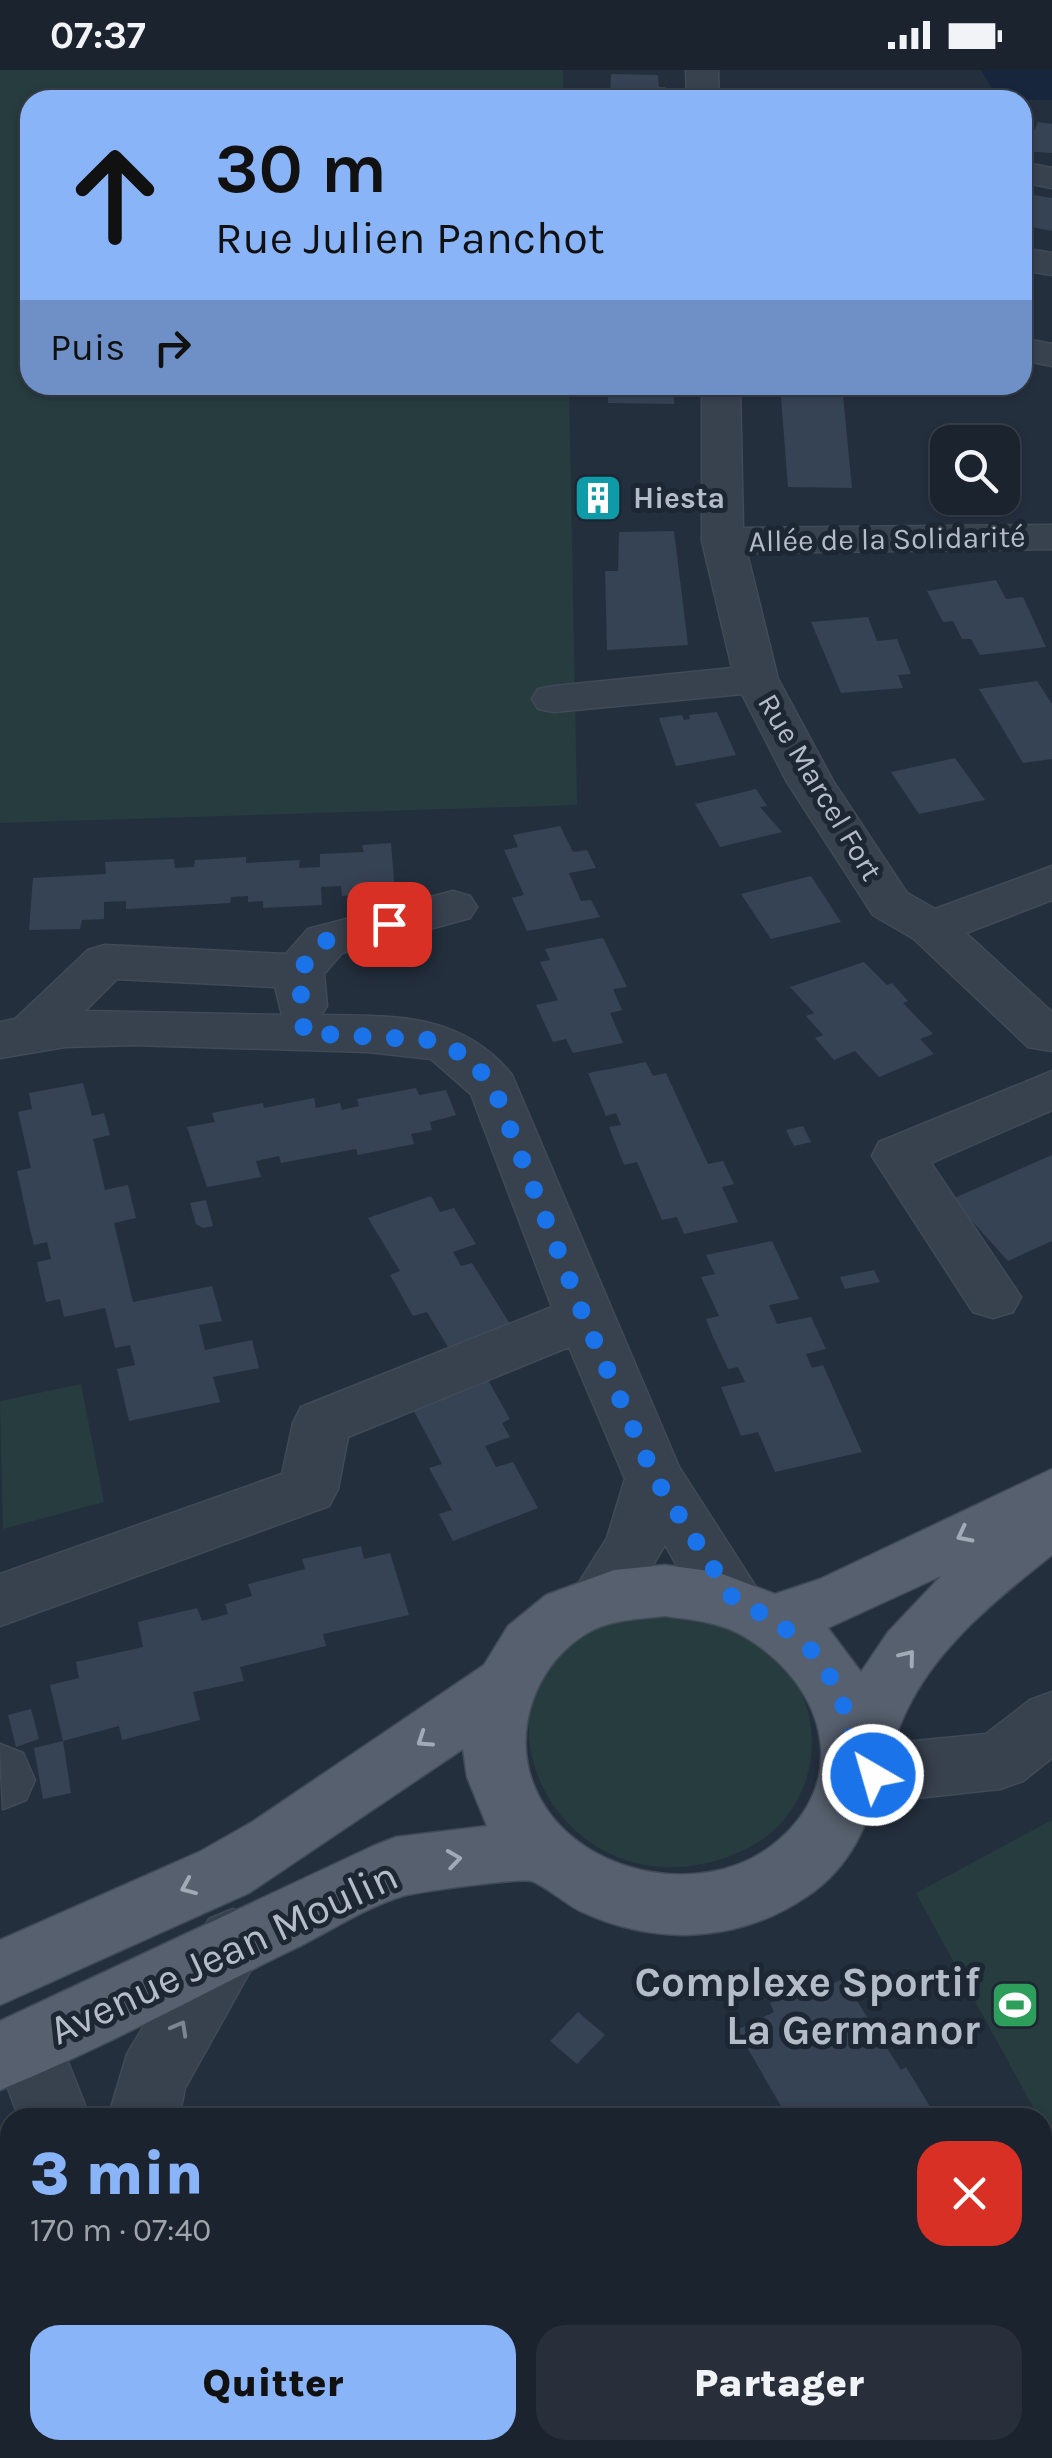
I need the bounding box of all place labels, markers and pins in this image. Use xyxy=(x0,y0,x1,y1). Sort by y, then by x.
building icon: Hiesta xyxy=(572,472,624,524)
place label: Hiesta xyxy=(633,480,725,516)
pin xyxy=(347,882,432,967)
place label: Complexe Sportif La Germanor xyxy=(635,1957,981,2055)
sports icon: Complexe Sportif La Germanor xyxy=(989,1979,1041,2031)

